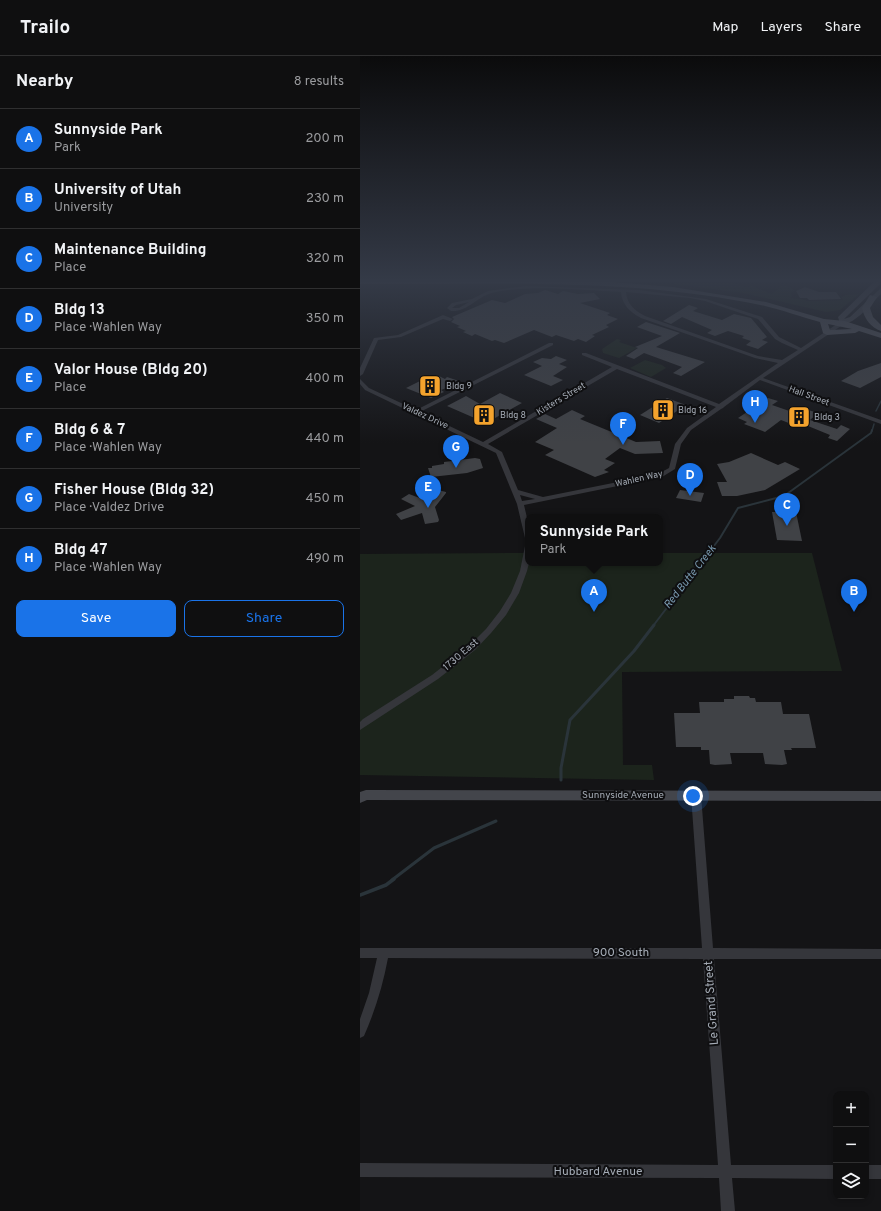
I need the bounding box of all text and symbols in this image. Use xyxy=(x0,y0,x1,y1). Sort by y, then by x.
text: Trailo xyxy=(20,16,70,40)
text: Map xyxy=(712,19,738,36)
text: Layers xyxy=(760,19,802,36)
text: Share xyxy=(824,19,861,36)
text: Nearby xyxy=(16,71,73,93)
text: 8 results xyxy=(294,74,344,90)
text: Sunnyside Park xyxy=(54,121,163,140)
text: A xyxy=(24,131,34,147)
text: 200 m xyxy=(305,131,344,147)
text: Park xyxy=(54,140,81,156)
text: University of Utah xyxy=(54,181,181,200)
text: B xyxy=(25,191,33,207)
text: 230 m xyxy=(306,191,344,207)
text: University xyxy=(54,200,113,216)
text: Maintenance Building xyxy=(54,241,206,260)
text: C xyxy=(25,251,33,267)
text: 320 m xyxy=(306,251,344,267)
text: Place xyxy=(54,260,86,276)
text: Bldg 13 xyxy=(54,301,105,320)
text: D xyxy=(24,311,34,327)
text: 350 m xyxy=(306,311,344,327)
text: Place · Wahlen Way xyxy=(54,320,162,336)
text: Valor House (Bldg 20) xyxy=(54,361,208,380)
text: E xyxy=(25,371,33,387)
text: 400 m xyxy=(305,371,344,387)
building icon: Bldg 9 xyxy=(417,373,443,399)
text: Place xyxy=(54,380,86,396)
street label: Kisters Street xyxy=(535,380,587,418)
place label: Bldg 9 xyxy=(446,381,472,392)
street label: Hall Street xyxy=(787,384,831,408)
pin: H xyxy=(742,390,768,423)
building icon: Bldg 16 xyxy=(650,397,676,423)
street label: Valdez Drive xyxy=(400,400,450,432)
building icon: Bldg 8 xyxy=(471,402,497,428)
building icon: Bldg 3 xyxy=(786,404,812,430)
place label: Bldg 16 xyxy=(678,405,707,416)
place label: Bldg 8 xyxy=(500,410,526,421)
pin: F xyxy=(610,412,636,445)
place label: Bldg 3 xyxy=(814,412,840,423)
text: Bldg 6 & 7 xyxy=(54,421,125,440)
text: F xyxy=(25,431,33,447)
text: 440 m xyxy=(305,431,344,447)
pin: G xyxy=(443,435,469,468)
text: Place · Wahlen Way xyxy=(54,440,162,456)
pin: D xyxy=(677,463,703,496)
street label: Wahlen Way xyxy=(614,468,664,490)
pin: E xyxy=(415,475,441,508)
text: Fisher House (Bldg 32) xyxy=(54,481,214,500)
text: G xyxy=(25,491,33,507)
text: 450 m xyxy=(305,491,344,507)
pin: C xyxy=(774,493,800,526)
text: Place · Valdez Drive xyxy=(54,500,164,516)
popup xyxy=(525,514,663,566)
text: Sunnyside Park xyxy=(540,523,648,542)
text: Bldg 47 xyxy=(54,541,107,560)
text: Park xyxy=(540,542,566,558)
water label: Red Butte Creek xyxy=(661,542,720,612)
text: H xyxy=(24,551,34,567)
text: 490 m xyxy=(306,551,344,567)
text: Place · Wahlen Way xyxy=(54,560,162,576)
pin: A xyxy=(581,579,607,612)
pin: B xyxy=(841,579,867,612)
button: Save xyxy=(16,600,176,637)
button: Share xyxy=(184,600,344,637)
street label: 1730 East xyxy=(440,636,482,674)
your location xyxy=(683,786,703,806)
street label: Sunnyside Avenue xyxy=(582,789,664,802)
street label: 900 South xyxy=(593,945,649,961)
street label: Le Grand Street xyxy=(701,960,723,1046)
map controls xyxy=(833,1091,869,1199)
button: + xyxy=(833,1091,869,1127)
button: − xyxy=(833,1127,869,1163)
button: layers xyxy=(833,1163,869,1199)
street label: Hubbard Avenue xyxy=(554,1164,642,1180)

